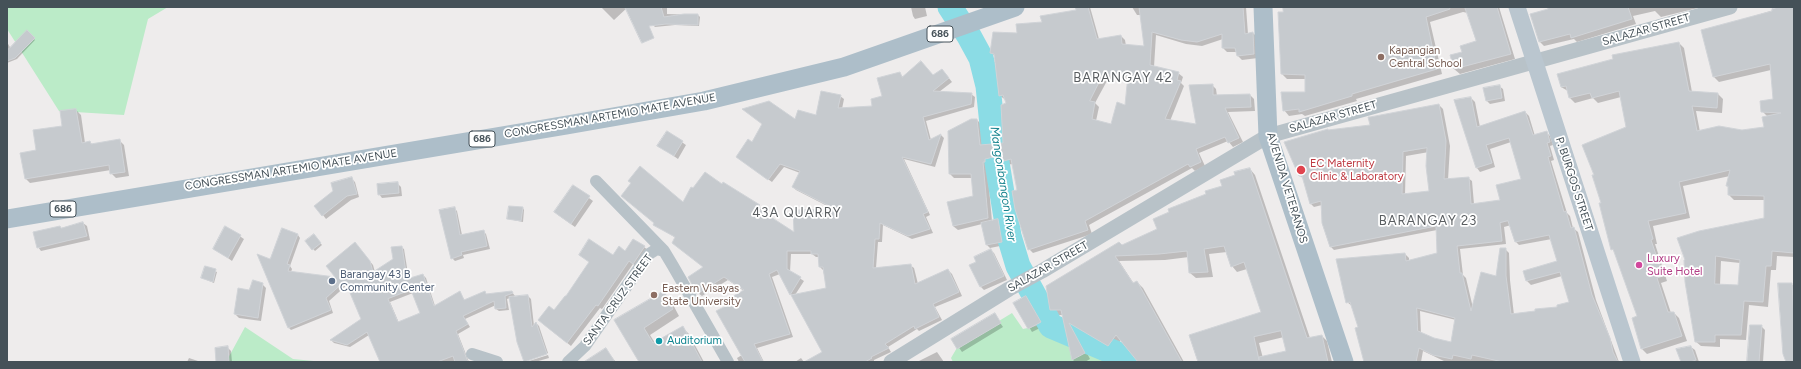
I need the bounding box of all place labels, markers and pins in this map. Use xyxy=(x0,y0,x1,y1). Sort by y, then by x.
place label: Kapangian Central School xyxy=(1389,44,1462,70)
marker: Kapangian Central School xyxy=(1376,52,1386,62)
place label: EC Maternity Clinic & Laboratory xyxy=(1310,157,1404,183)
marker: EC Maternity Clinic & Laboratory xyxy=(1295,164,1307,176)
place label: Luxury Suite Hotel xyxy=(1647,252,1702,278)
marker: Luxury Suite Hotel xyxy=(1634,260,1644,270)
place label: Barangay 43 B Community Center xyxy=(340,268,434,294)
marker: Barangay 43 B Community Center xyxy=(327,276,337,286)
place label: Eastern Visayas State University xyxy=(662,282,741,308)
marker: Eastern Visayas State University xyxy=(649,290,659,300)
place label: Auditorium xyxy=(667,334,722,348)
marker: Auditorium xyxy=(654,336,664,346)

